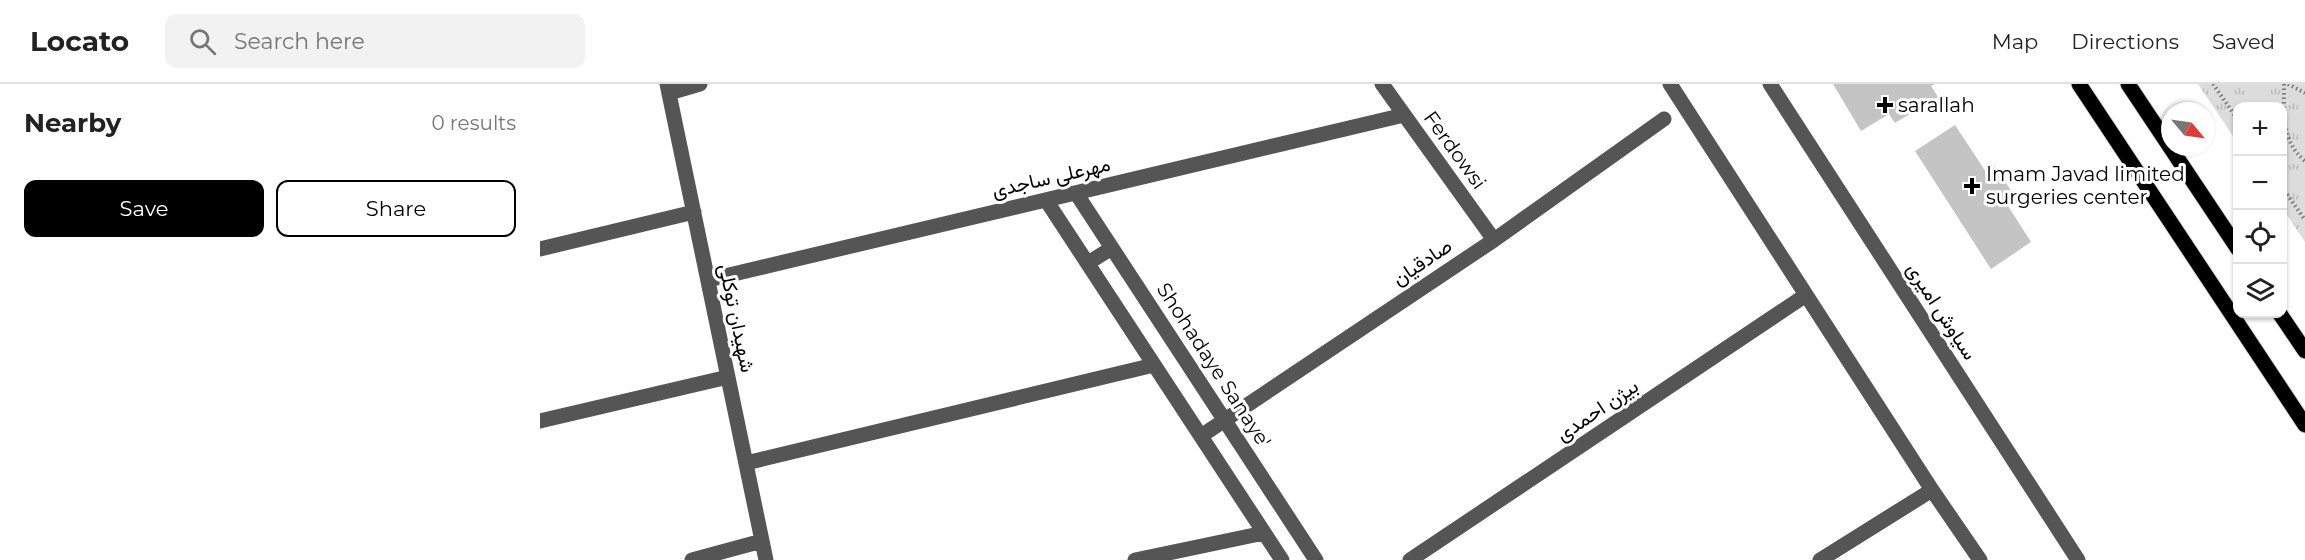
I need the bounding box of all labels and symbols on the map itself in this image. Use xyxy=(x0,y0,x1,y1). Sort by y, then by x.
place label: sarallah xyxy=(1898,93,1975,117)
marker: sarallah xyxy=(1876,96,1894,114)
north arrow xyxy=(2161,102,2215,156)
street label: Ferdowsi xyxy=(1419,106,1491,194)
street label: مهرعلی ساجدی xyxy=(989,152,1113,203)
place label: Imam Javad limited surgeries center xyxy=(1986,162,2185,209)
marker: Imam Javad limited surgeries center xyxy=(1963,177,1981,195)
street label: صادقیان xyxy=(1388,233,1456,291)
street label: سیاوش امیری xyxy=(1901,258,1982,365)
street label: شهیدان توکلی xyxy=(713,262,760,375)
street label: Shohadaye Sanaye' xyxy=(1152,278,1276,452)
street label: بیژن احمدی xyxy=(1551,374,1643,447)

